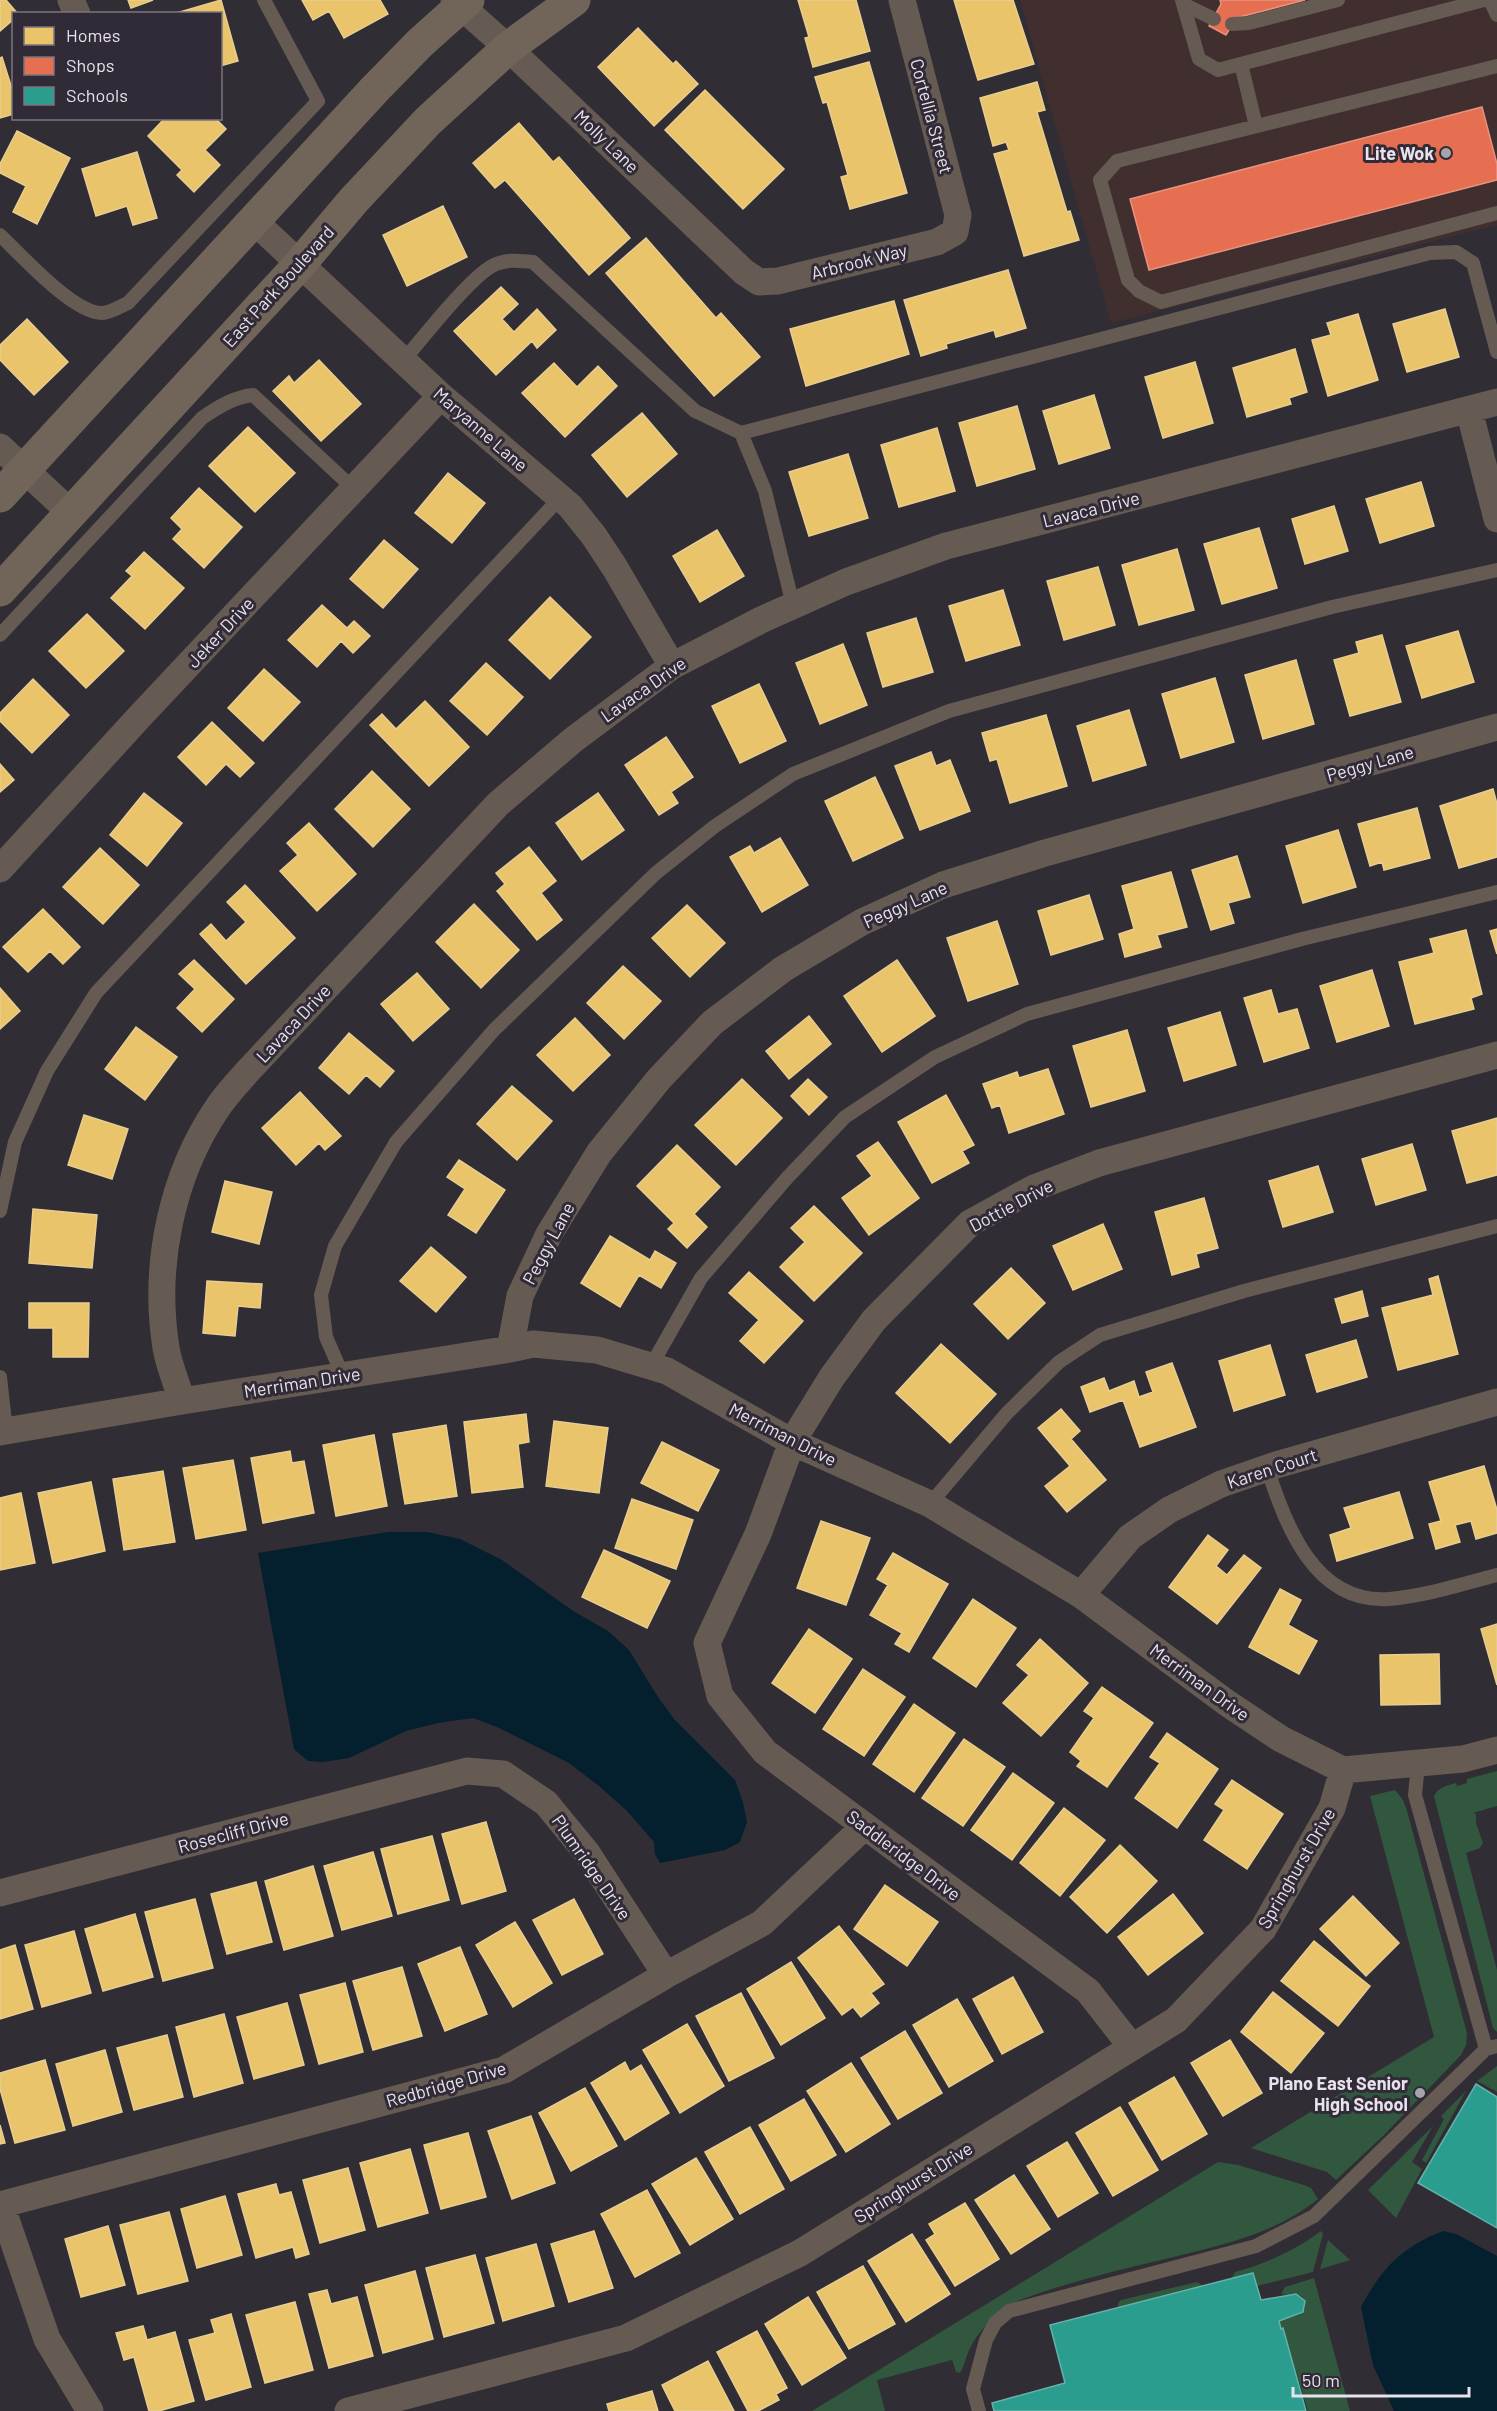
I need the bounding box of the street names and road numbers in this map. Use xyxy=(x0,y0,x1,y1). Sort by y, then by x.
street label: Cortellia Street xyxy=(906,56,958,176)
street label: Molly Lane xyxy=(570,105,644,177)
street label: East Park Boulevard xyxy=(218,221,338,351)
street label: Arbrook Way xyxy=(809,238,909,284)
street label: Maryanne Lane xyxy=(429,382,533,476)
street label: Lavaca Drive xyxy=(1040,486,1142,532)
street label: Jeker Drive xyxy=(182,592,258,672)
street label: Lavaca Drive xyxy=(596,652,690,726)
street label: Peggy Lane xyxy=(1324,740,1416,786)
street label: Peggy Lane xyxy=(860,876,950,932)
street label: Lavaca Drive xyxy=(251,979,335,1067)
street label: Dottie Drive xyxy=(965,1174,1057,1236)
street label: Peggy Lane xyxy=(517,1198,579,1288)
street label: Merriman Drive xyxy=(242,1362,362,1402)
street label: Merriman Drive xyxy=(726,1397,840,1471)
street label: Karen Court xyxy=(1224,1443,1320,1493)
street label: Merriman Drive xyxy=(1146,1639,1254,1725)
street label: Springhurst Drive xyxy=(1253,1804,1339,1932)
street label: Saddleridge Drive xyxy=(843,1805,965,1905)
street label: Rosecliff Drive xyxy=(175,1807,291,1857)
street label: Plumridge Drive xyxy=(548,1810,636,1924)
street label: Redbridge Drive xyxy=(383,2056,509,2112)
street label: Springhurst Drive xyxy=(850,2137,976,2227)

